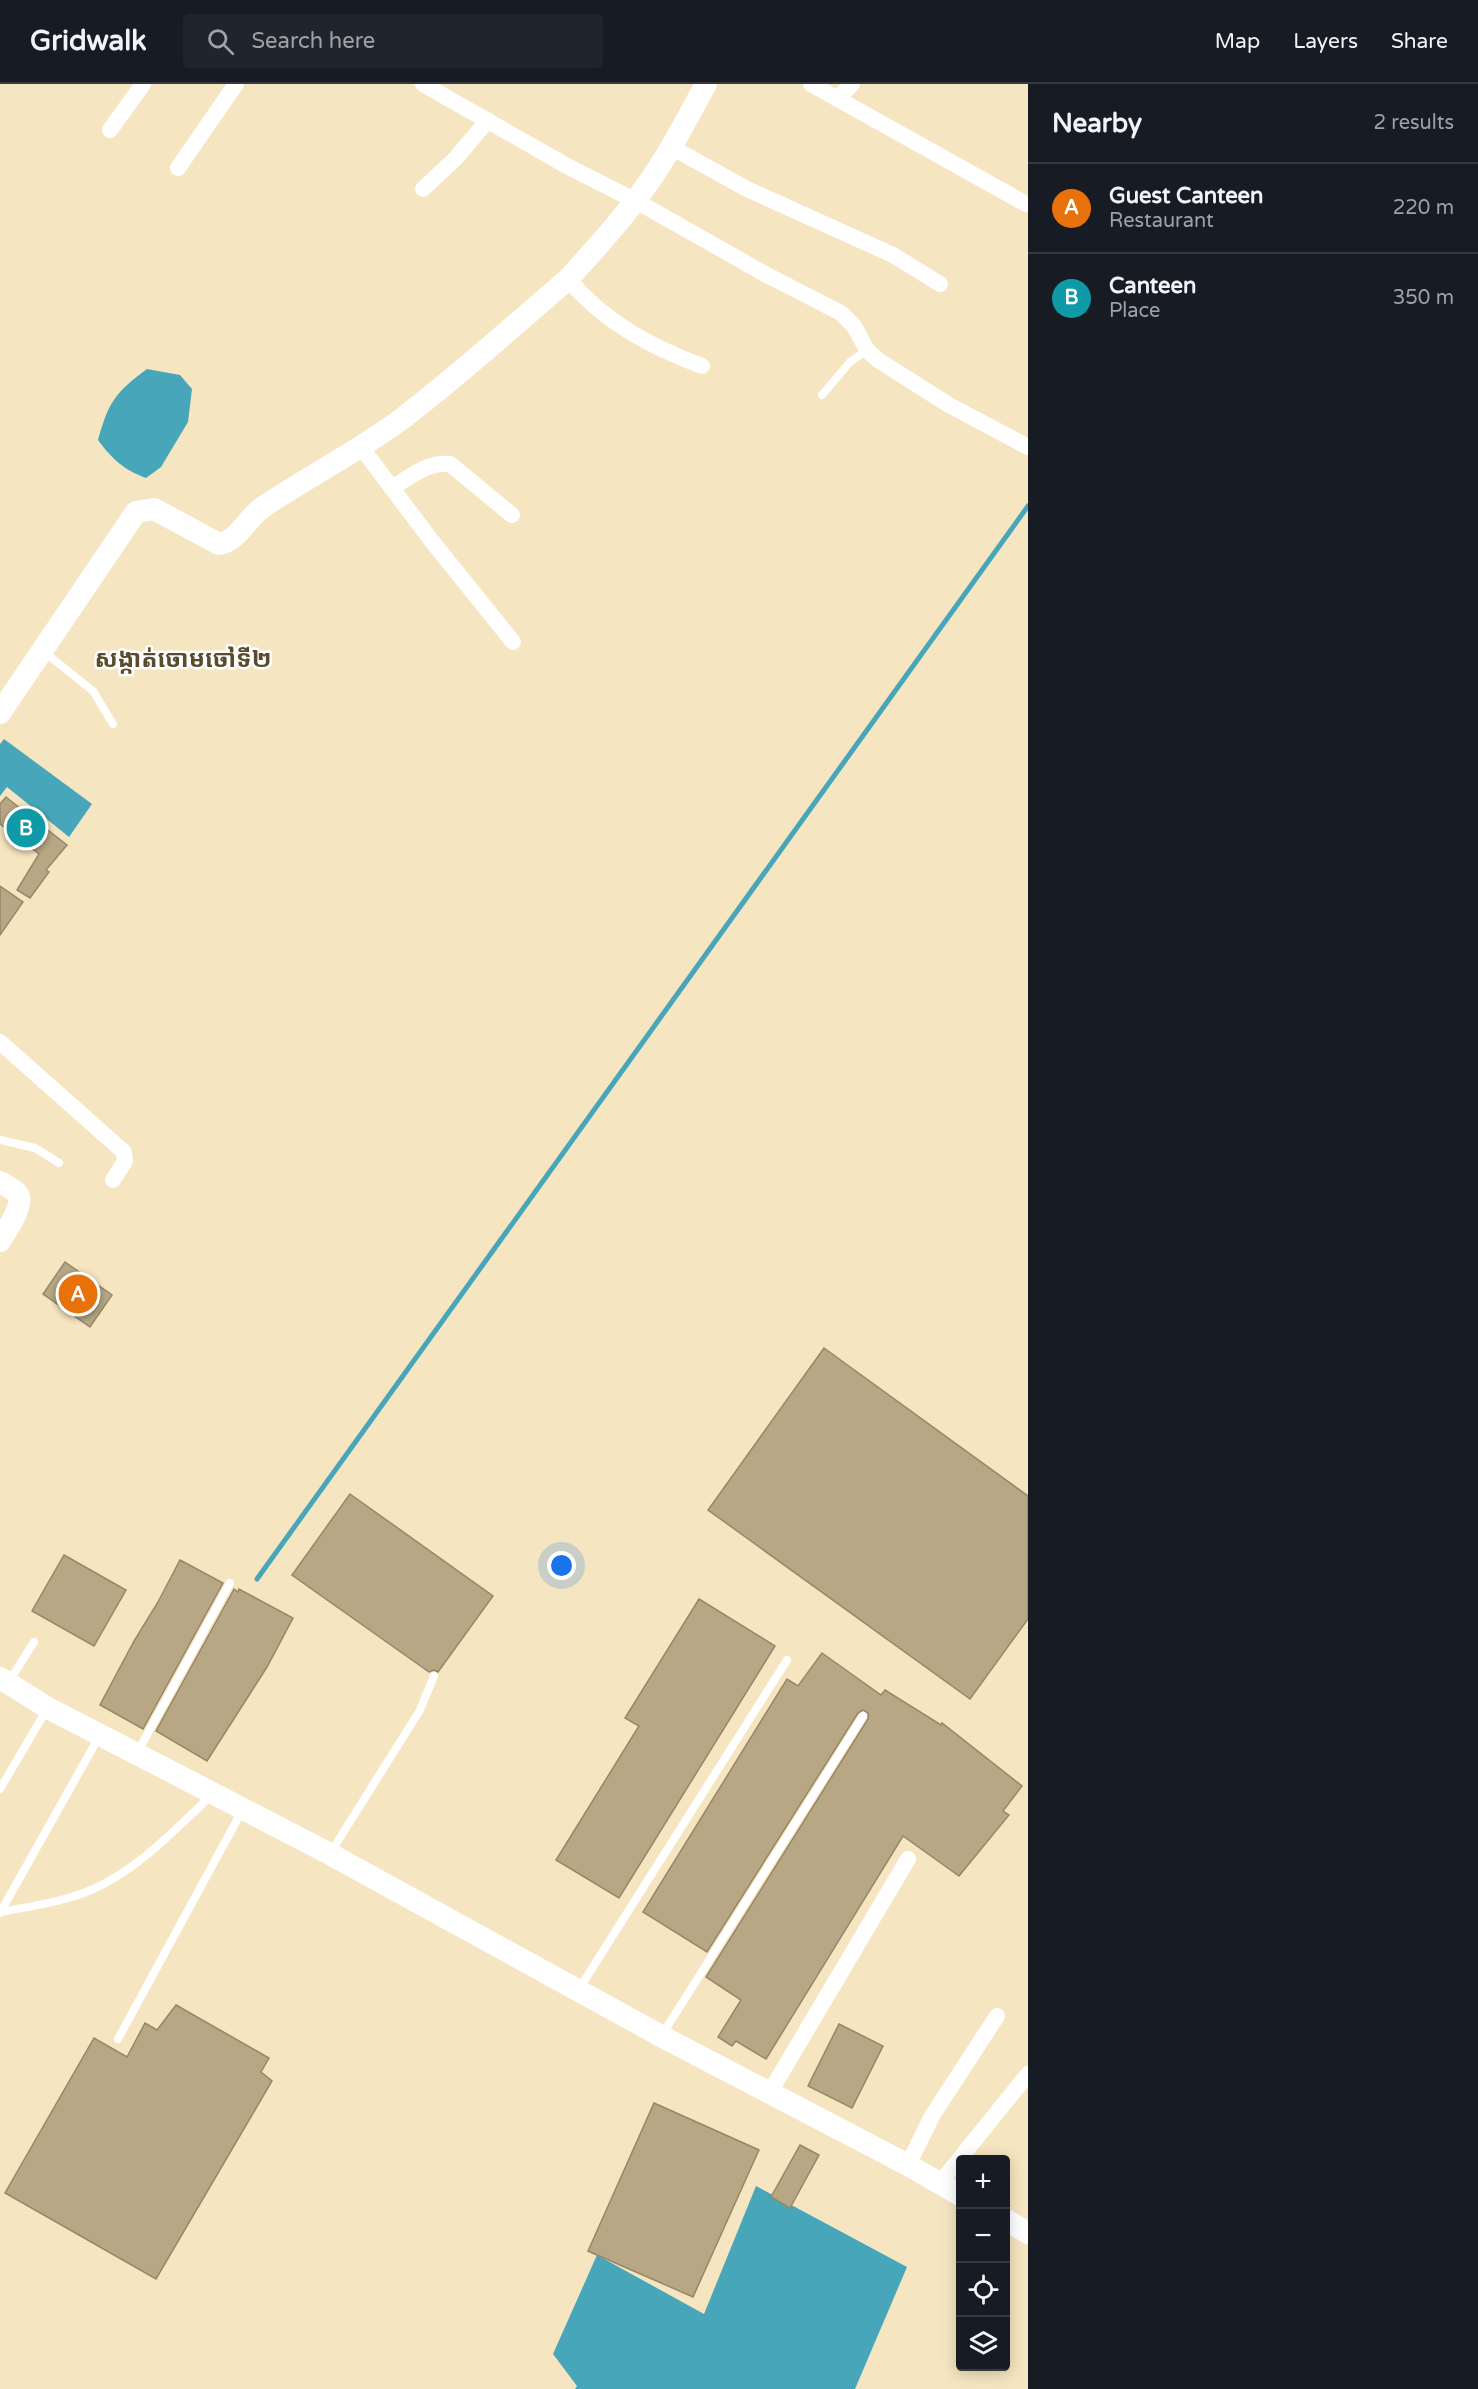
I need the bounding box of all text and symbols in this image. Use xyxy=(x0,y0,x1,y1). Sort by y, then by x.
search box xyxy=(183,14,603,68)
text: Gridwalk xyxy=(30,24,147,58)
icon: search xyxy=(204,25,237,58)
text: Search here xyxy=(252,28,375,54)
text: Map xyxy=(1215,29,1260,54)
text: Layers xyxy=(1293,29,1358,54)
text: Share xyxy=(1391,29,1448,54)
text: Nearby xyxy=(1052,108,1142,139)
text: 2 results xyxy=(1374,111,1454,135)
text: Guest Canteen xyxy=(1109,183,1263,209)
text: A xyxy=(1064,196,1079,220)
text: 220 m xyxy=(1393,196,1454,220)
text: Restaurant xyxy=(1109,209,1214,233)
text: Canteen xyxy=(1109,273,1196,299)
text: B xyxy=(1065,286,1078,310)
text: 350 m xyxy=(1393,286,1454,310)
text: Place xyxy=(1109,299,1160,323)
district label: សង្កាត់ចោមចៅទី២ xyxy=(94,645,272,674)
pin: B xyxy=(6,806,46,850)
pin: A xyxy=(58,1272,98,1316)
your location xyxy=(547,1551,576,1580)
map controls xyxy=(956,2155,1010,2371)
button: + xyxy=(956,2155,1010,2209)
button: − xyxy=(956,2209,1010,2263)
button: locate xyxy=(956,2263,1010,2317)
button: layers xyxy=(956,2317,1010,2371)

